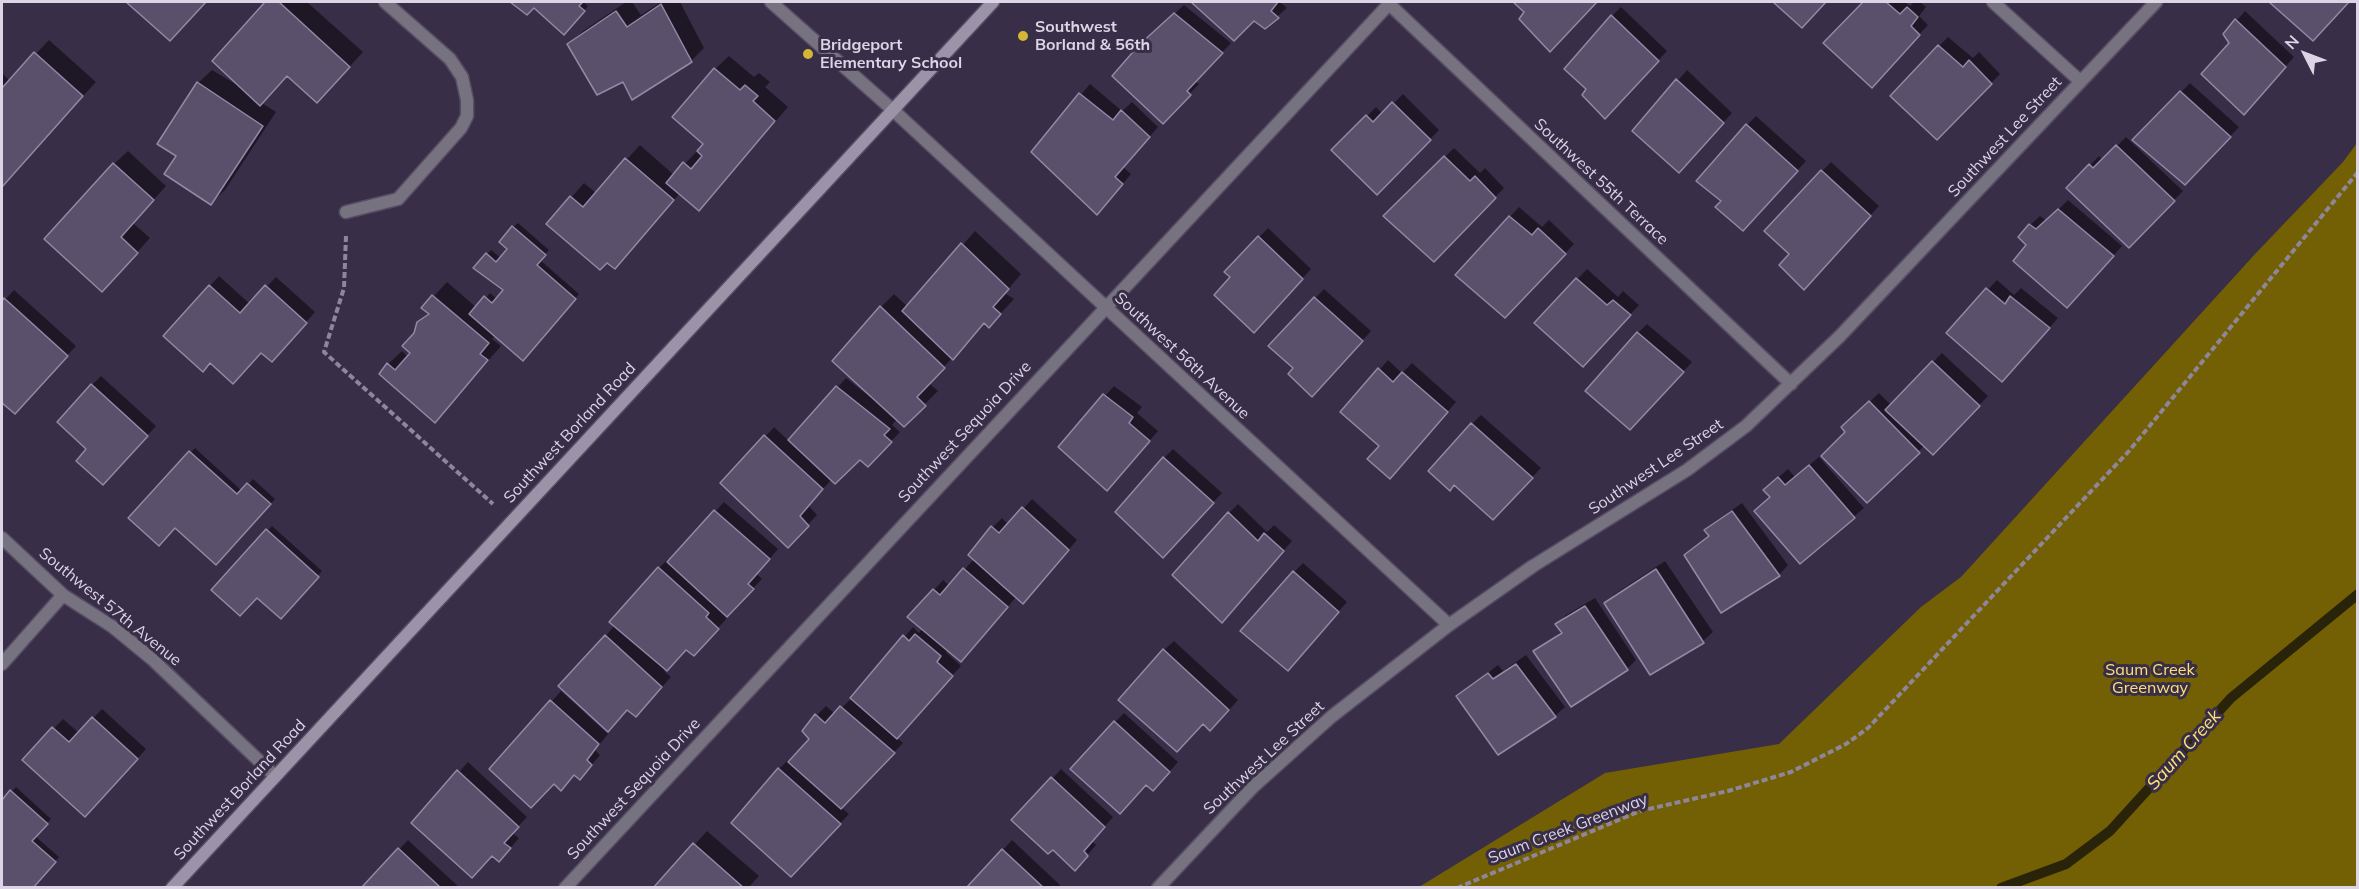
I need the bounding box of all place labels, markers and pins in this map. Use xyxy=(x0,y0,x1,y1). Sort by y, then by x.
place label: Southwest Borland & 56th xyxy=(1035,17,1150,55)
marker: Southwest Borland & 56th xyxy=(1016,29,1030,43)
place label: Bridgeport Elementary School xyxy=(820,35,962,73)
marker: Bridgeport Elementary School xyxy=(801,47,815,61)

